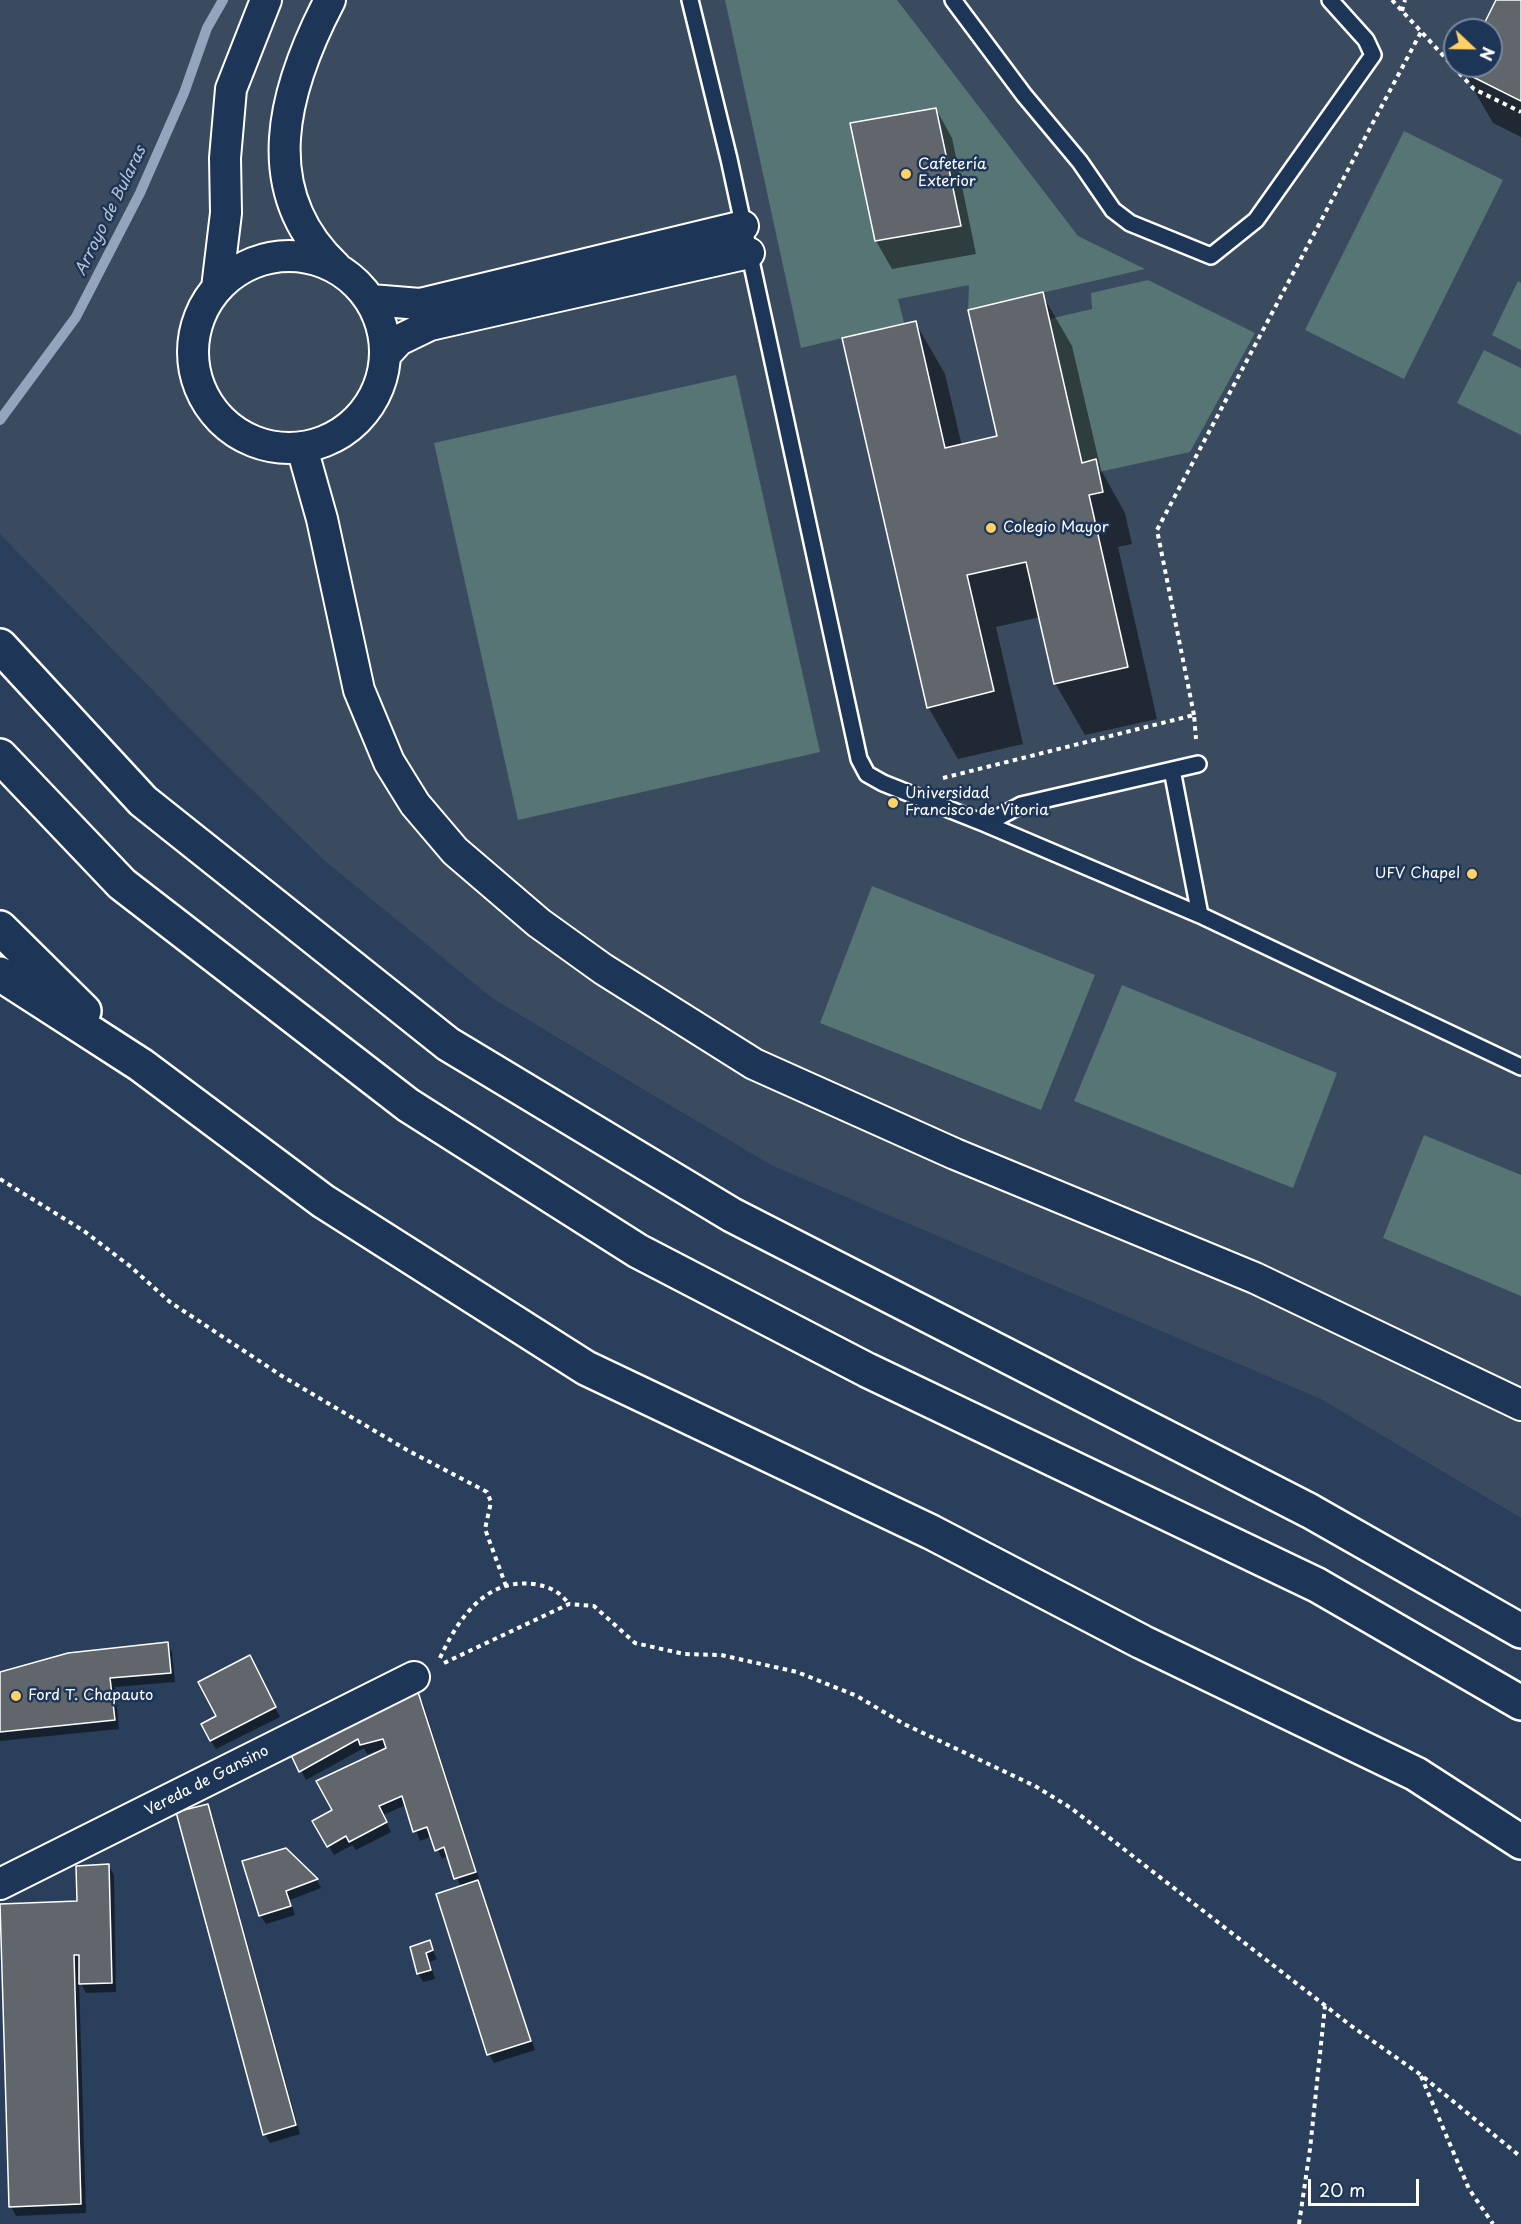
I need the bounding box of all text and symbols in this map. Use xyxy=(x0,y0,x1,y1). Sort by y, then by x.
north arrow xyxy=(1443,18,1503,78)
text: N xyxy=(1474,44,1501,64)
water label: Arroyo de Bularas xyxy=(71,143,151,279)
place label: Cafetería Exterior xyxy=(918,156,986,191)
marker: Cafetería Exterior xyxy=(899,167,913,181)
place label: Colegio Mayor xyxy=(1003,519,1109,537)
marker: Colegio Mayor xyxy=(984,521,998,535)
place label: Universidad Francisco de Vitoria xyxy=(905,785,1049,820)
marker: Universidad Francisco de Vitoria xyxy=(886,796,900,810)
place label: UFV Chapel xyxy=(1375,865,1460,883)
marker: UFV Chapel xyxy=(1465,867,1479,881)
place label: Ford T. Chapauto xyxy=(28,1687,153,1705)
marker: Ford T. Chapauto xyxy=(9,1689,23,1703)
street label: Vereda de Gansino xyxy=(142,1742,272,1820)
scale bar xyxy=(1311,2167,1422,2205)
text: 20 m xyxy=(1319,2176,1365,2203)

